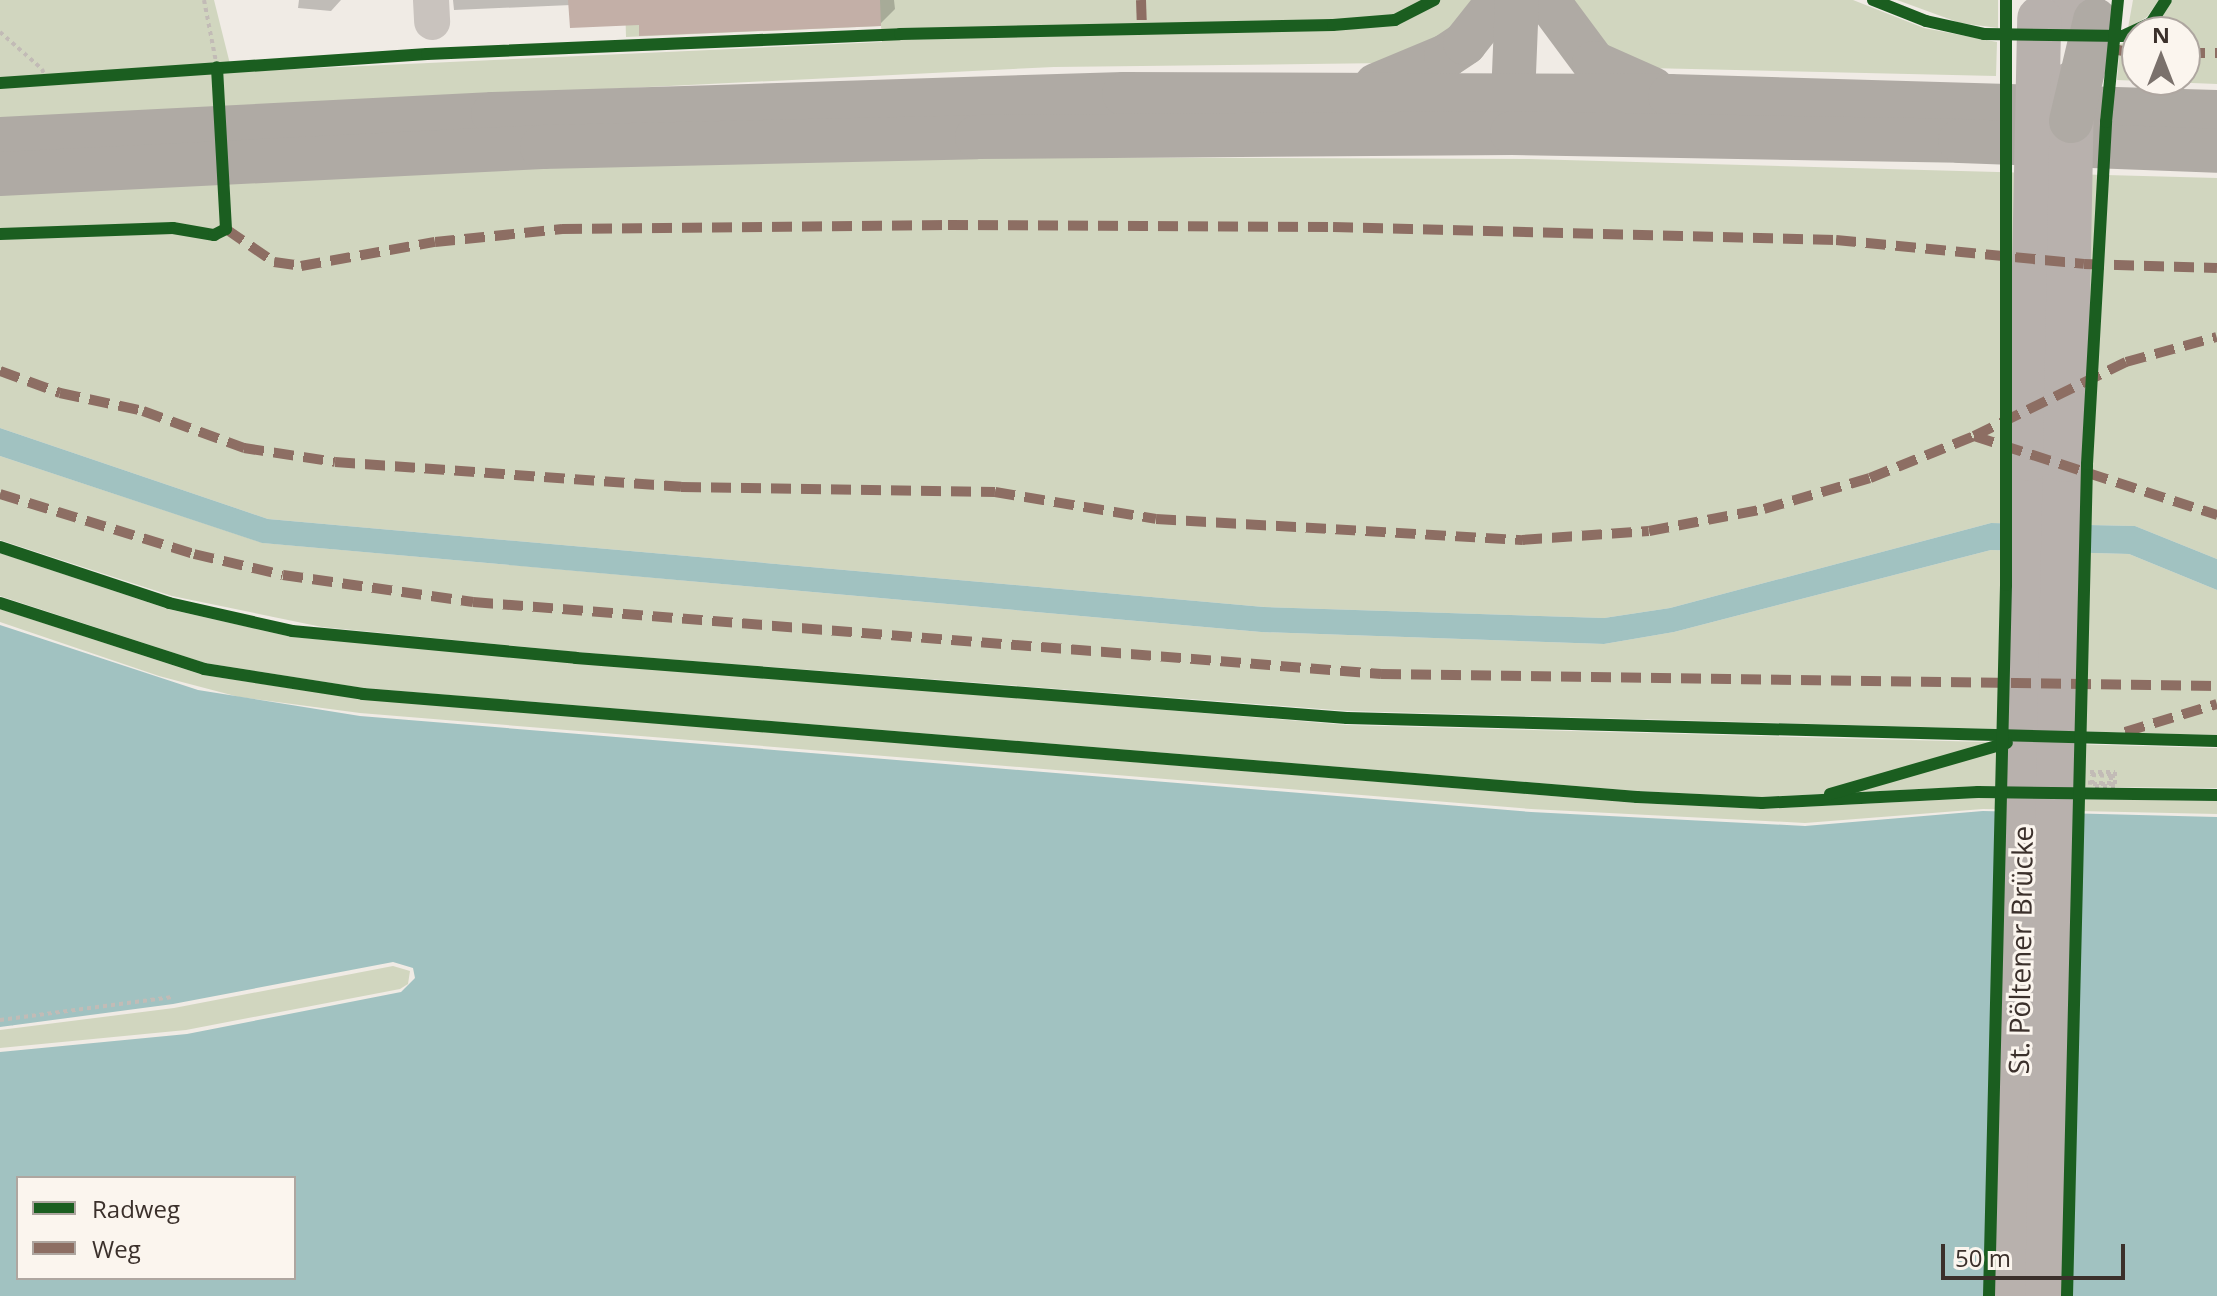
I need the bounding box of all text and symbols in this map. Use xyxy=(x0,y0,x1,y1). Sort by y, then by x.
north arrow xyxy=(2121,16,2201,96)
text: N xyxy=(2152,19,2170,49)
street label: St. Pöltener Brücke xyxy=(2001,825,2039,1075)
legend xyxy=(16,1176,296,1280)
text: Radweg xyxy=(92,1192,180,1225)
scale bar xyxy=(1945,1228,2129,1278)
text: Weg xyxy=(92,1232,141,1265)
text: 50 m xyxy=(1955,1241,2011,1274)

